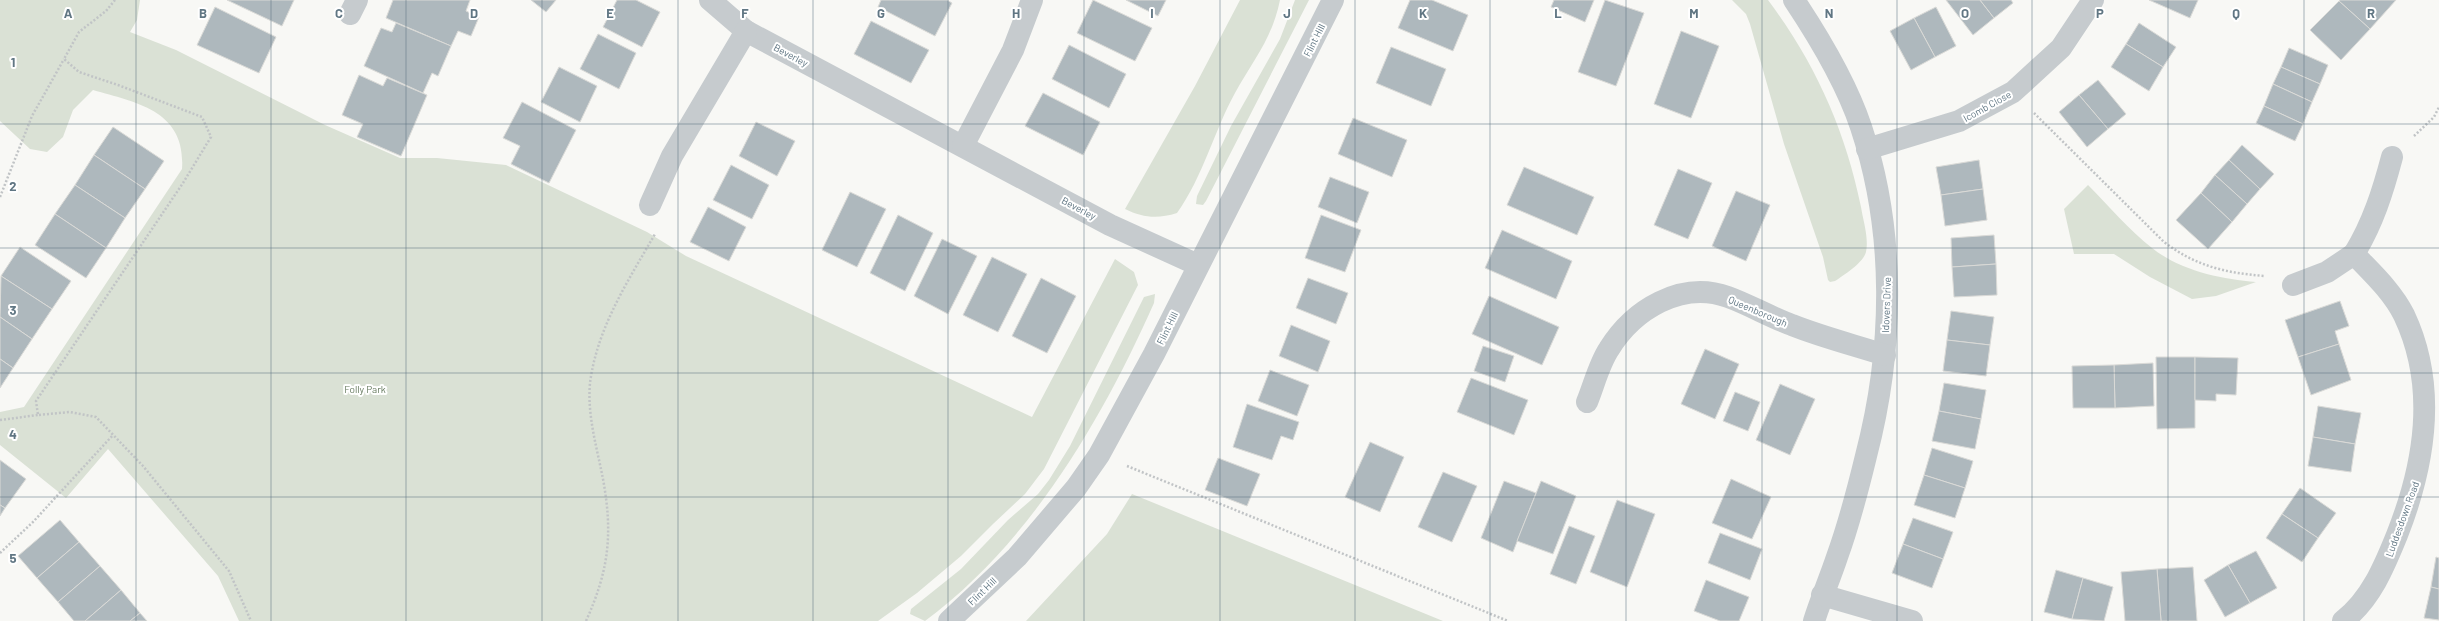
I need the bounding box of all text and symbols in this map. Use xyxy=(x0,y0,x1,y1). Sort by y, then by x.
text: A xyxy=(64,5,73,21)
text: B xyxy=(199,5,207,21)
text: C xyxy=(335,5,343,21)
text: D xyxy=(470,5,478,21)
text: E xyxy=(606,5,614,21)
text: F xyxy=(741,5,749,21)
text: G xyxy=(877,5,885,21)
text: H xyxy=(1012,5,1020,21)
text: I xyxy=(1150,5,1154,21)
text: J xyxy=(1283,5,1291,21)
text: K xyxy=(1419,5,1427,21)
text: L xyxy=(1554,5,1562,21)
text: M xyxy=(1689,5,1699,21)
text: N xyxy=(1825,5,1833,21)
text: O xyxy=(1961,5,1969,21)
text: P xyxy=(2096,5,2104,21)
text: Q xyxy=(2232,5,2240,21)
text: R xyxy=(2367,5,2375,21)
street label: Flint Hill xyxy=(1301,22,1327,58)
street label: Beverley xyxy=(772,41,811,69)
text: 1 xyxy=(11,54,15,70)
street label: Icomb Close xyxy=(1961,88,2013,124)
text: 2 xyxy=(9,178,17,194)
street label: Beverley xyxy=(1060,194,1099,222)
street label: Idovers Drive xyxy=(1879,277,1893,333)
street label: Queenborough xyxy=(1727,293,1789,329)
text: 3 xyxy=(9,302,17,318)
street label: Flint Hill xyxy=(1154,310,1180,346)
park label: Folly Park xyxy=(344,383,386,395)
text: 4 xyxy=(9,426,17,442)
street label: Luddesdown Road xyxy=(2383,480,2421,558)
text: 5 xyxy=(9,550,17,566)
street label: Flint Hill xyxy=(965,574,999,608)

